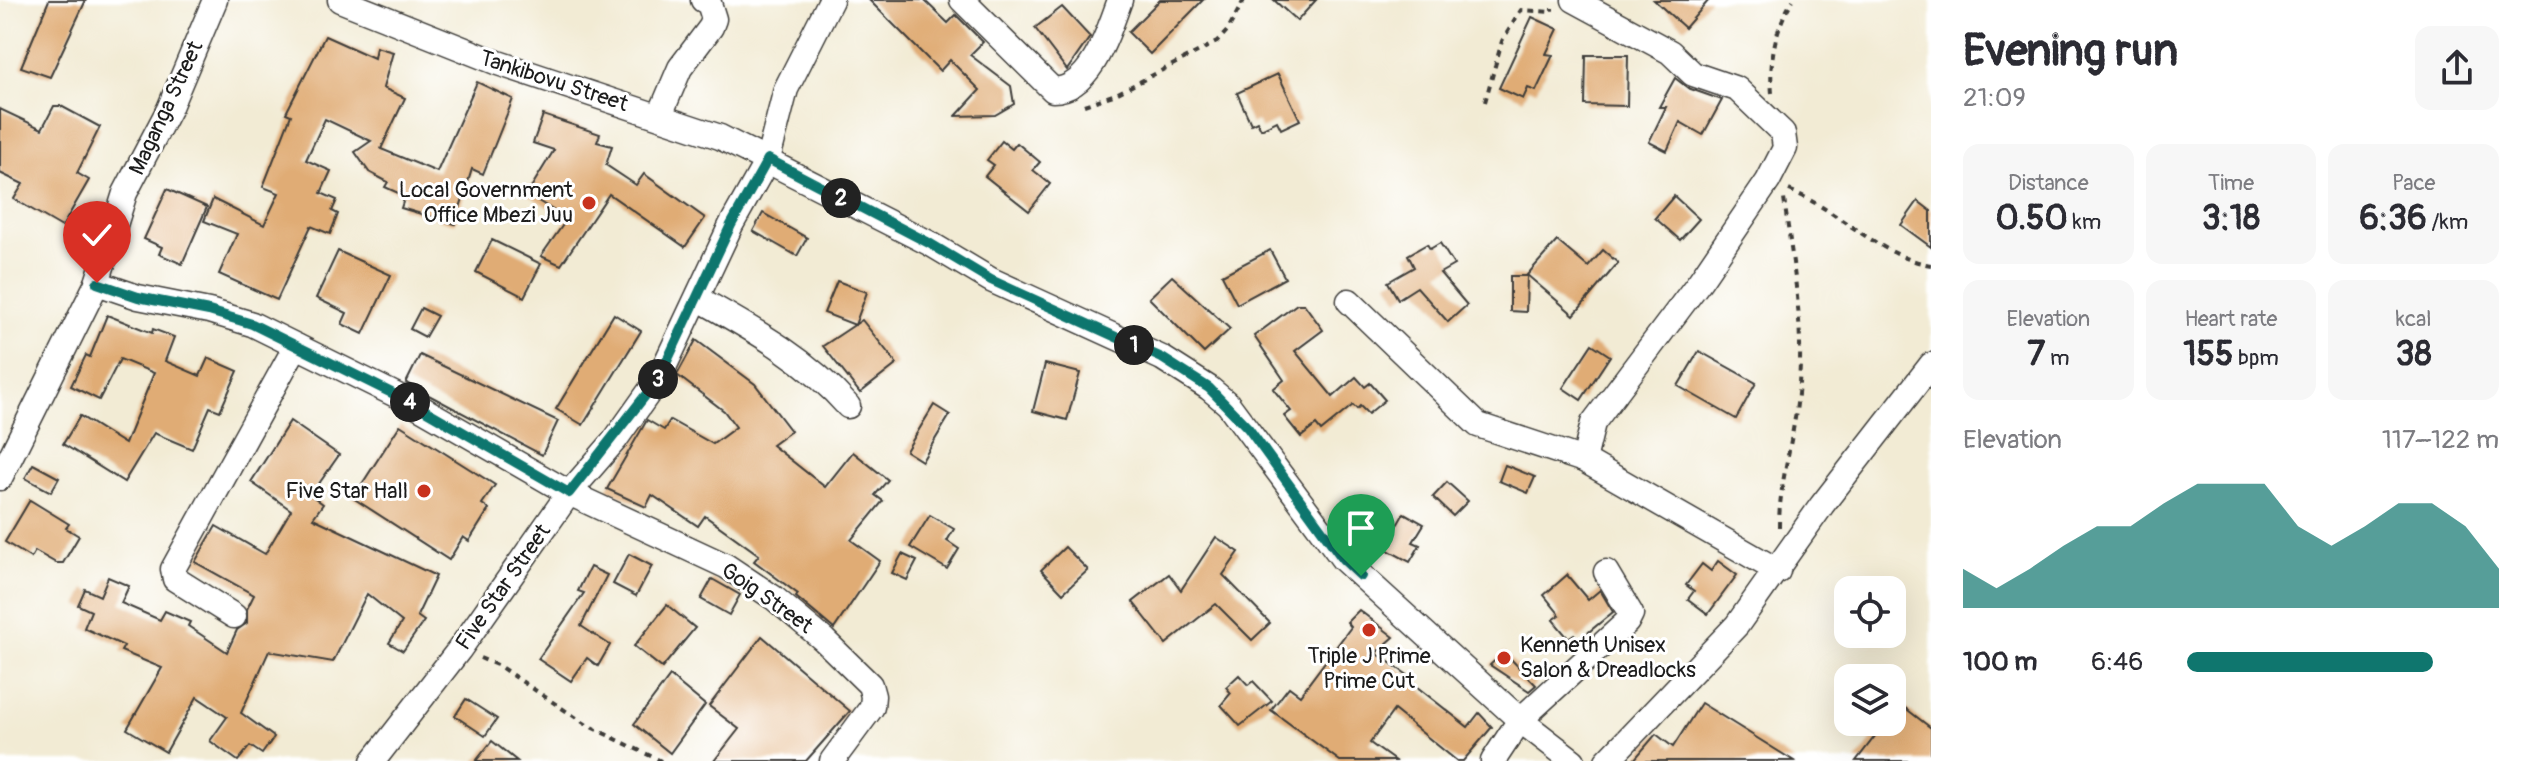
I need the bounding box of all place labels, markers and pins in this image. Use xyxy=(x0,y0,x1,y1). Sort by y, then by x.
place label: Local Government Office Mbezi Juu xyxy=(399,176,573,229)
pin: 2 xyxy=(821,178,861,218)
marker: Local Government Office Mbezi Juu xyxy=(580,194,598,212)
pin xyxy=(63,201,131,283)
pin: 1 xyxy=(1114,325,1154,365)
pin: 3 xyxy=(638,359,678,399)
pin: 4 xyxy=(390,382,430,422)
place label: Five Star Hall xyxy=(285,477,408,505)
marker: Five Star Hall xyxy=(415,482,433,500)
pin xyxy=(1327,494,1395,576)
marker: Triple J Prime Prime Cut xyxy=(1360,621,1378,639)
place label: Kenneth Unisex Salon & Dreadlocks xyxy=(1520,631,1696,684)
place label: Triple J Prime Prime Cut xyxy=(1307,642,1431,695)
marker: Kenneth Unisex Salon & Dreadlocks xyxy=(1495,649,1513,667)

